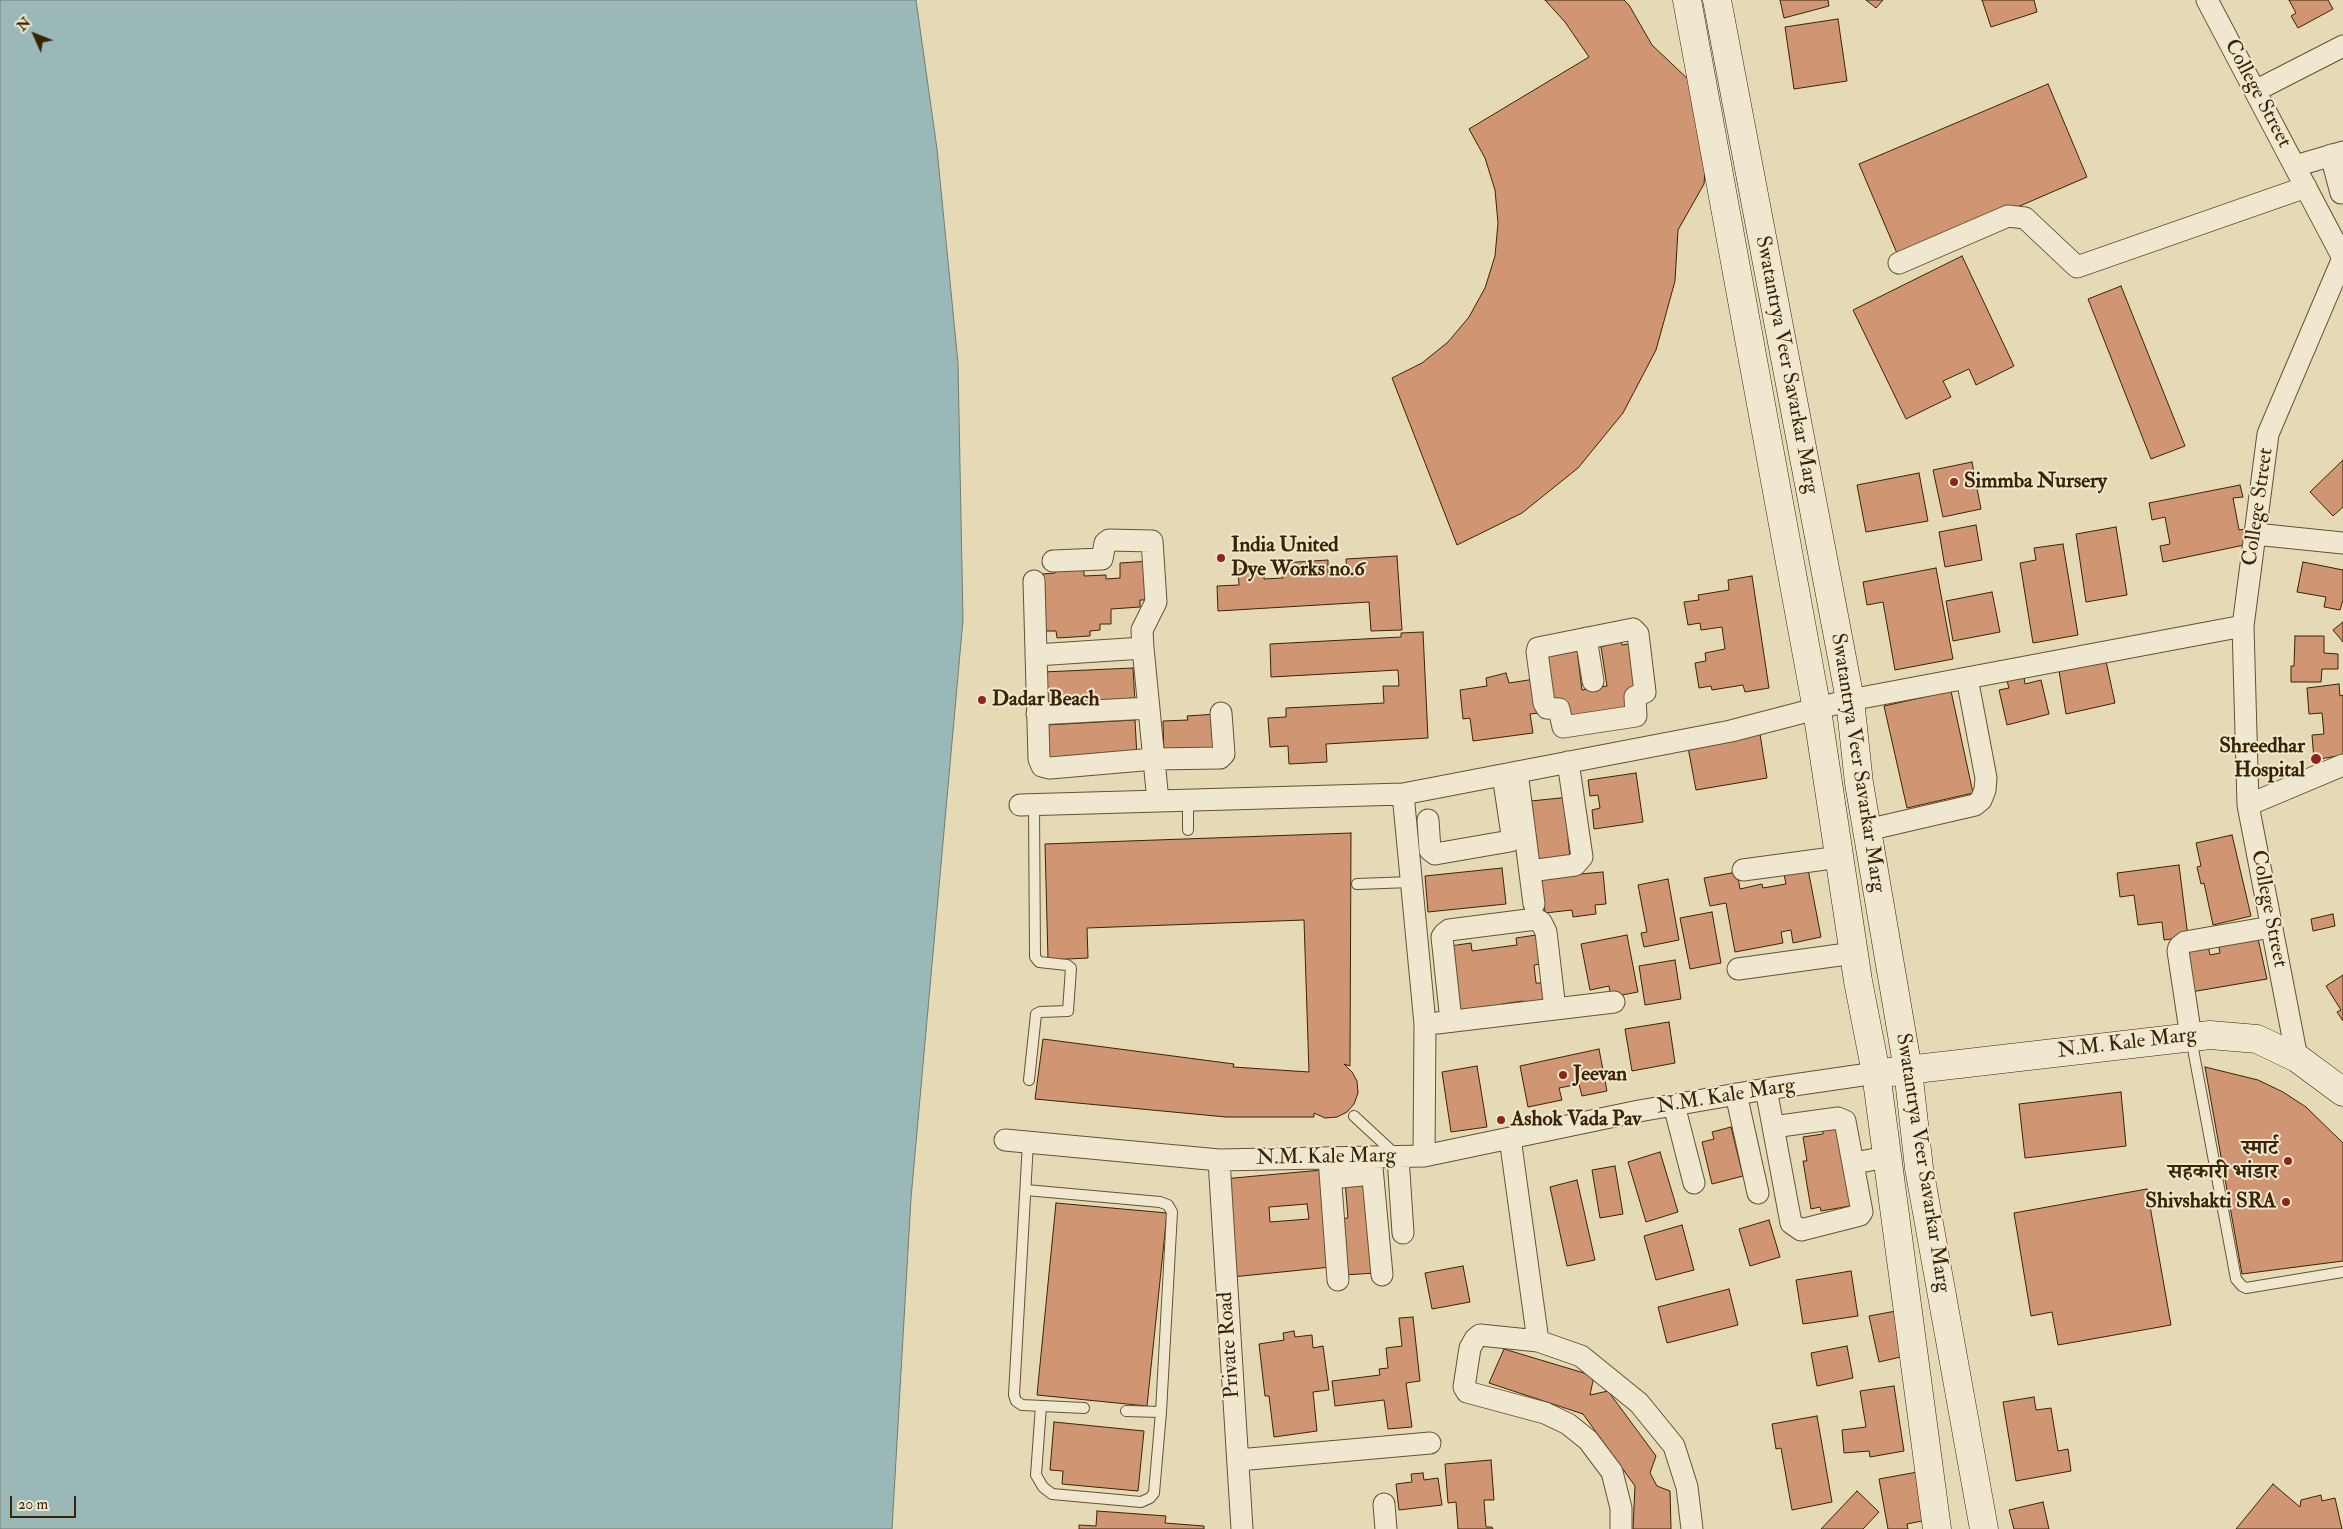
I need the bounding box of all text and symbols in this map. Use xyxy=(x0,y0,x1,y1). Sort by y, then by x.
north arrow xyxy=(10,10,60,60)
text: N xyxy=(13,14,34,35)
street label: College Street xyxy=(2218,36,2296,152)
street label: Swatantrya Veer Savarkar Marg xyxy=(1749,234,1823,496)
street label: College Street xyxy=(2238,446,2280,568)
place label: Simmba Nursery xyxy=(1964,469,2107,495)
marker: Simmba Nursery xyxy=(1948,476,1960,488)
place label: India United Dye Works no.6 xyxy=(1231,533,1365,583)
marker: India United Dye Works no.6 xyxy=(1215,552,1227,564)
street label: Swatantrya Veer Savarkar Marg xyxy=(1824,632,1890,894)
place label: Dadar Beach xyxy=(992,687,1100,713)
marker: Dadar Beach xyxy=(976,694,988,706)
place label: Shreedhar Hospital xyxy=(2219,734,2305,784)
marker: Shreedhar Hospital xyxy=(2309,752,2323,766)
street label: College Street xyxy=(2244,848,2292,970)
street label: N.M. Kale Marg xyxy=(2056,1023,2198,1065)
street label: Swatantrya Veer Savarkar Marg xyxy=(1889,1032,1955,1294)
place label: Jeevan xyxy=(1573,1062,1627,1088)
marker: Jeevan xyxy=(1557,1069,1569,1081)
street label: N.M. Kale Marg xyxy=(1655,1074,1797,1120)
place label: Ashok Vada Pav xyxy=(1511,1107,1641,1133)
marker: Ashok Vada Pav xyxy=(1495,1114,1507,1126)
place label: स्मार्ट सहकारी भांडार xyxy=(2168,1136,2278,1186)
street label: N.M. Kale Marg xyxy=(1256,1144,1396,1172)
marker: स्मार्ट सहकारी भांडार xyxy=(2282,1155,2294,1167)
place label: Shivshakti SRA xyxy=(2145,1189,2276,1215)
marker: Shivshakti SRA xyxy=(2280,1196,2292,1208)
street label: Private Road xyxy=(1214,1291,1246,1399)
scale bar xyxy=(12,1486,79,1518)
text: 20 m xyxy=(18,1495,48,1514)

